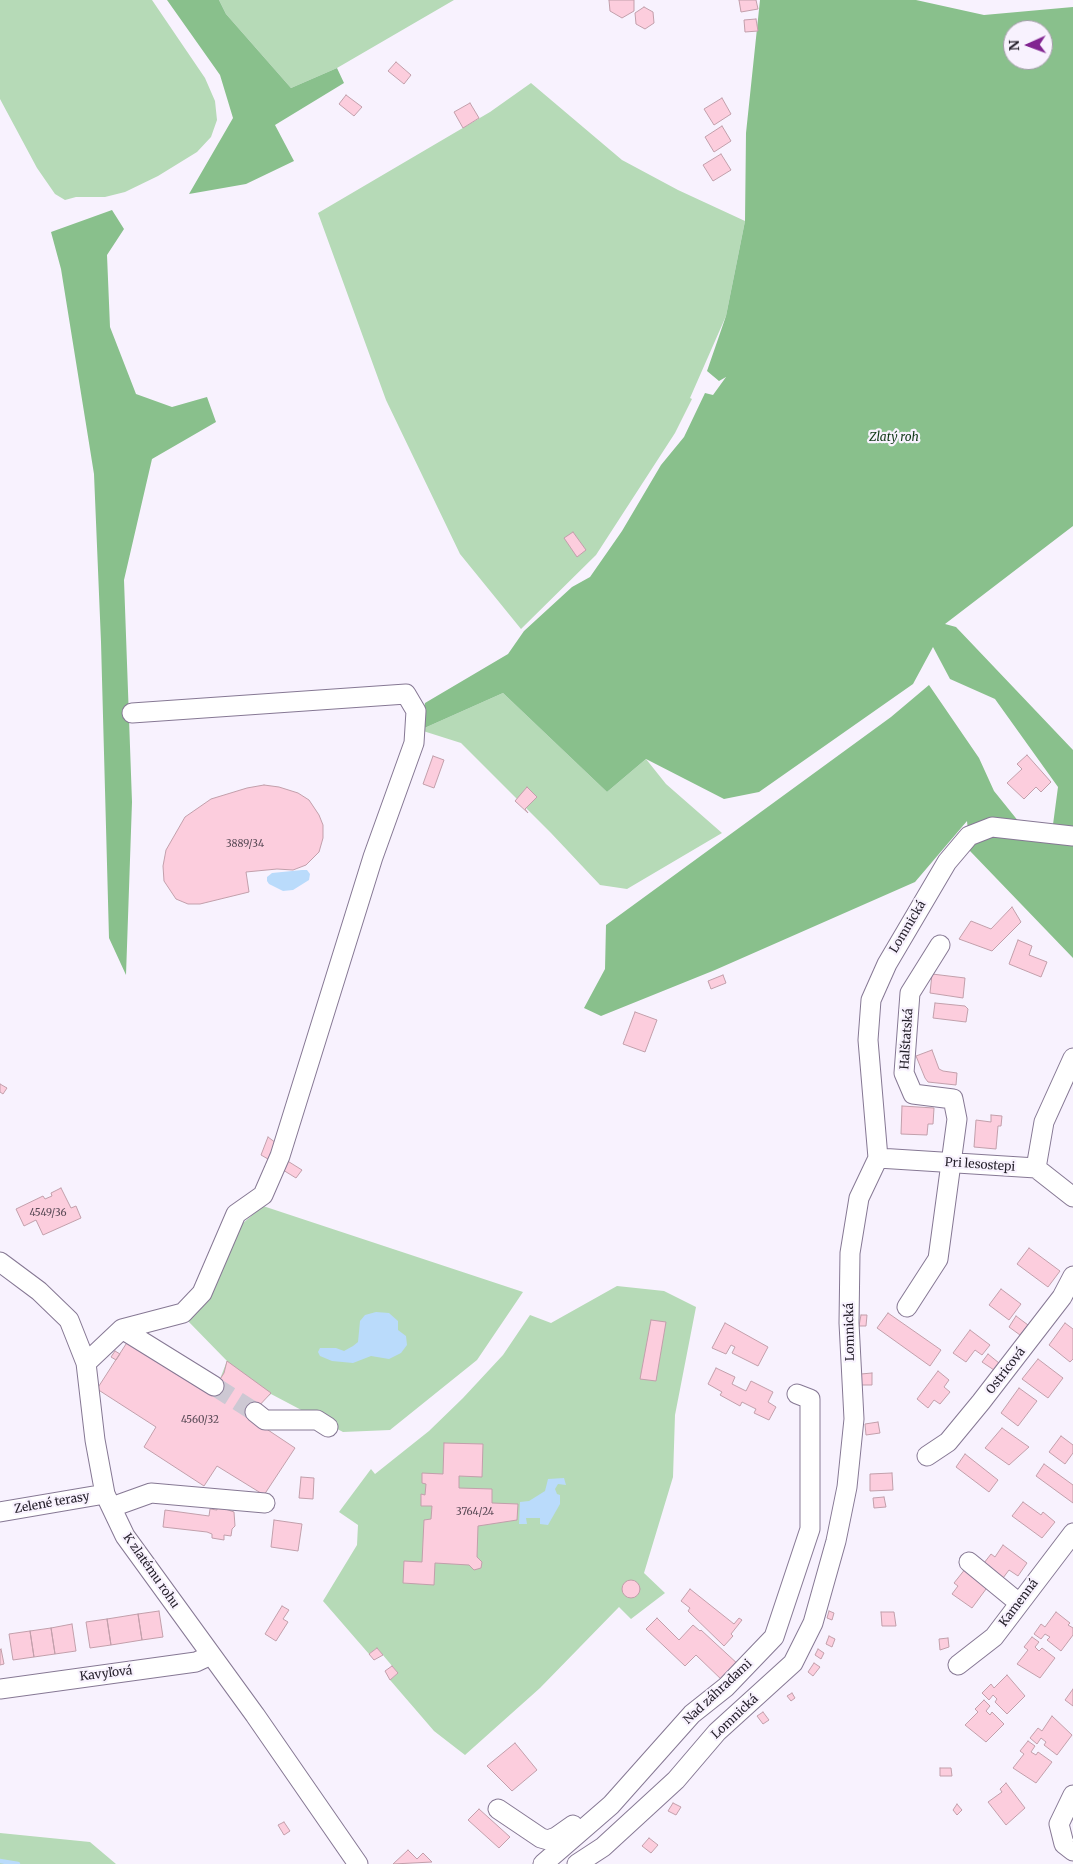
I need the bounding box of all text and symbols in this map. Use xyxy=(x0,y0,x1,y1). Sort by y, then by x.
north arrow xyxy=(1003,20,1053,70)
text: N xyxy=(1005,40,1023,51)
park label: Zlatý roh xyxy=(869,431,919,445)
house number: 3889/34 xyxy=(226,838,264,850)
street label: Lomnická xyxy=(887,898,929,956)
street label: Halštatská xyxy=(898,1008,916,1070)
street label: Pri lesostepi xyxy=(944,1155,1016,1175)
house number: 4549/36 xyxy=(29,1207,67,1219)
street label: Lomnická xyxy=(842,1303,858,1361)
street label: Ostricová xyxy=(983,1345,1029,1397)
house number: 4560/32 xyxy=(181,1414,219,1426)
street label: Zelené terasy xyxy=(13,1489,91,1517)
house number: 3764/24 xyxy=(456,1506,494,1518)
street label: K zlatému rohu xyxy=(120,1531,182,1611)
street label: Kamenná xyxy=(997,1576,1041,1630)
street label: Nad záhradami xyxy=(681,1657,755,1727)
street label: Kavyľová xyxy=(79,1664,133,1684)
street label: Lomnická xyxy=(709,1692,761,1742)

